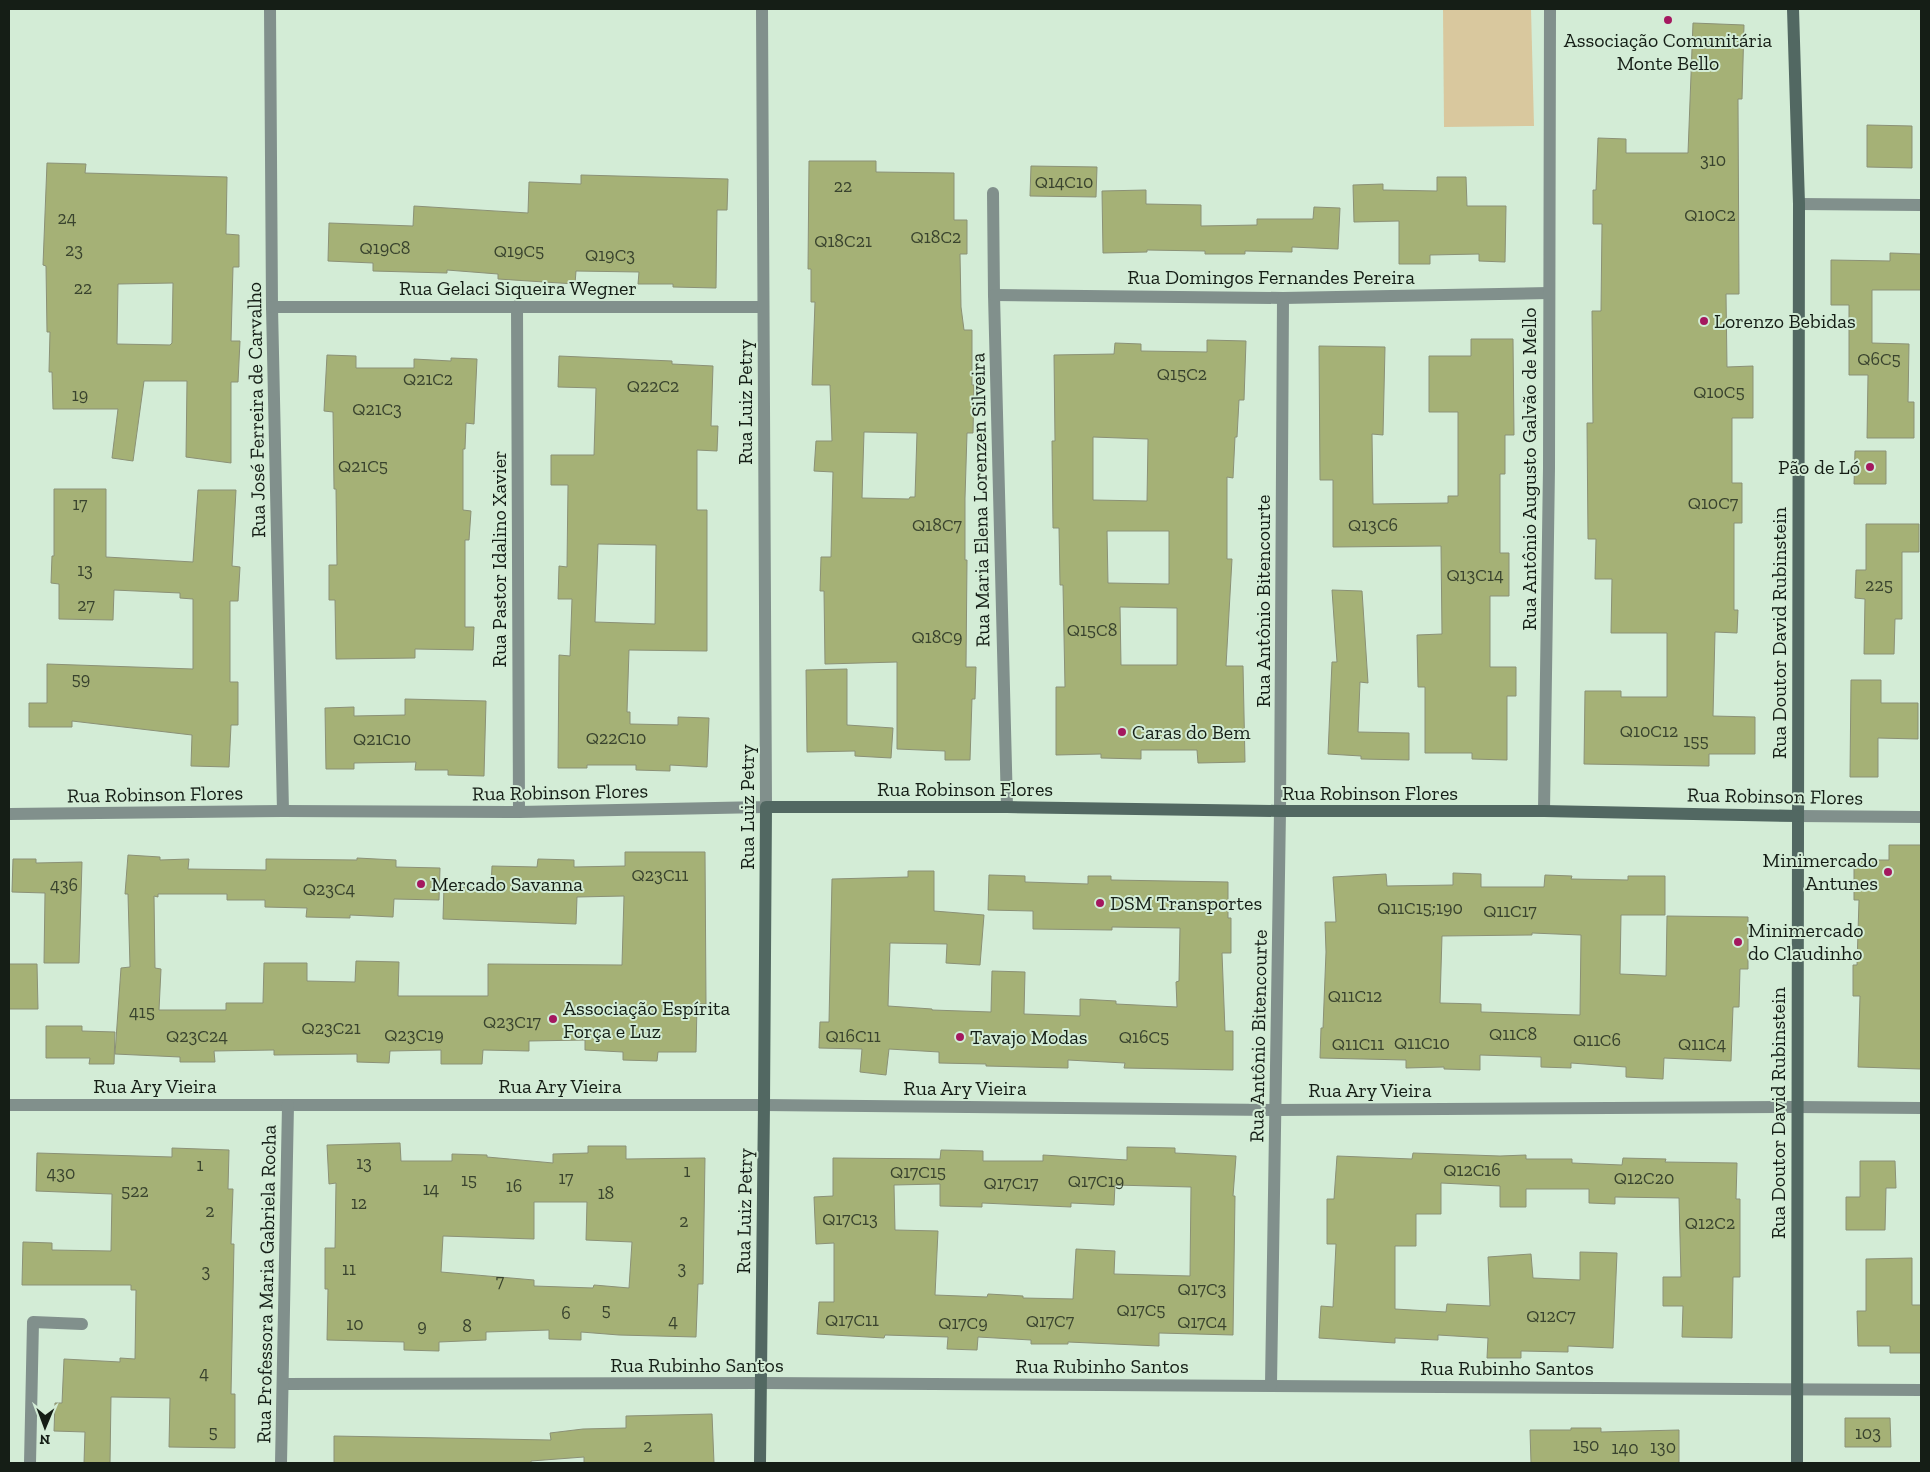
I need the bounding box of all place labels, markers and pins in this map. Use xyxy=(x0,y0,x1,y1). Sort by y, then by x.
marker: Associação Comunitária Monte Bello xyxy=(1662,14,1674,26)
place label: Associação Comunitária Monte Bello xyxy=(1564,28,1773,75)
place label: Lorenzo Bebidas xyxy=(1714,309,1856,333)
marker: Lorenzo Bebidas xyxy=(1698,315,1710,327)
place label: Pão de Ló xyxy=(1778,455,1860,479)
marker: Pão de Ló xyxy=(1864,461,1876,473)
place label: Caras do Bem xyxy=(1132,720,1251,744)
marker: Caras do Bem xyxy=(1116,726,1128,738)
place label: Minimercado Antunes xyxy=(1763,848,1878,895)
marker: Minimercado Antunes xyxy=(1882,866,1894,878)
place label: Mercado Savanna xyxy=(431,872,583,896)
marker: Mercado Savanna xyxy=(415,878,427,890)
place label: DSM Transportes xyxy=(1110,891,1262,915)
marker: DSM Transportes xyxy=(1094,897,1106,909)
place label: Minimercado do Claudinho xyxy=(1748,918,1864,965)
marker: Minimercado do Claudinho xyxy=(1732,936,1744,948)
place label: Associação Espírita Força e Luz xyxy=(563,996,730,1043)
marker: Associação Espírita Força e Luz xyxy=(547,1013,559,1025)
place label: Tavajo Modas xyxy=(970,1025,1088,1049)
marker: Tavajo Modas xyxy=(954,1031,966,1043)

